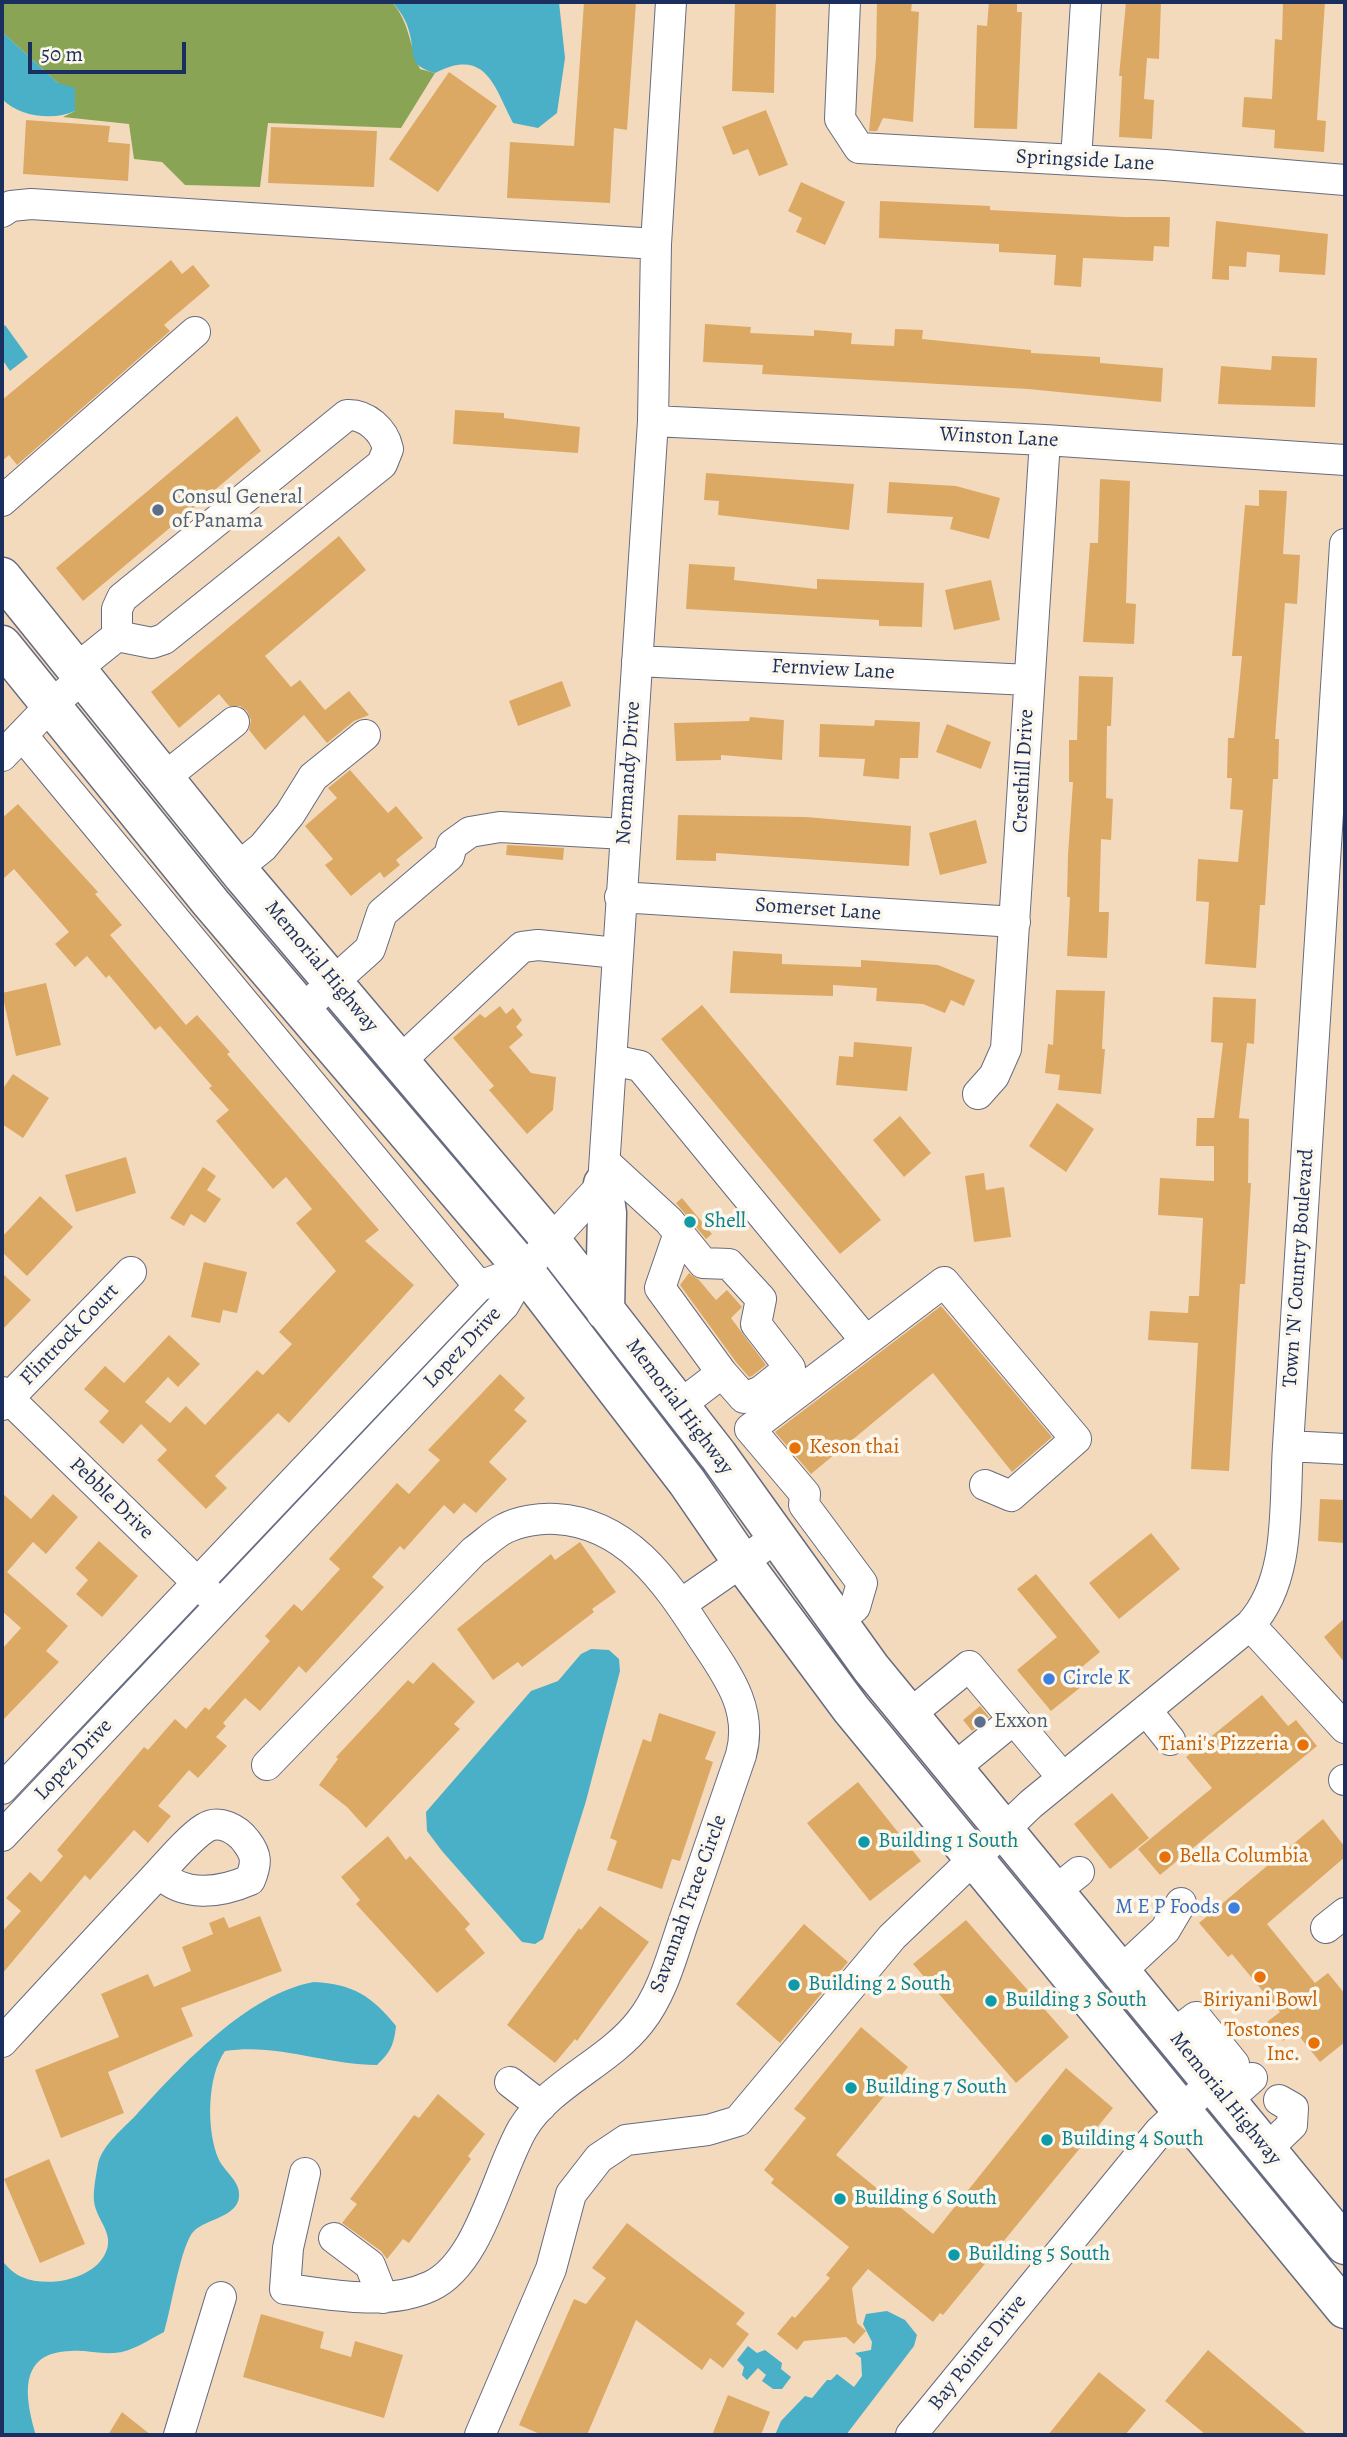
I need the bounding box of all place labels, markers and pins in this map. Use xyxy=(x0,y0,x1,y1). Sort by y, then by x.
place label: Consul General of Panama xyxy=(172,485,302,535)
marker: Consul General of Panama xyxy=(150,502,166,518)
place label: Shell xyxy=(704,1209,746,1235)
marker: Shell xyxy=(682,1214,698,1230)
place label: Keson thai xyxy=(809,1435,899,1461)
marker: Keson thai xyxy=(787,1440,803,1456)
place label: Circle K xyxy=(1063,1666,1130,1692)
marker: Circle K xyxy=(1041,1671,1057,1687)
place label: Exxon xyxy=(994,1709,1048,1735)
marker: Exxon xyxy=(972,1714,988,1730)
place label: Tiani's Pizzeria xyxy=(1159,1732,1289,1758)
marker: Tiani's Pizzeria xyxy=(1295,1737,1311,1753)
place label: Building 1 South xyxy=(878,1829,1018,1855)
marker: Building 1 South xyxy=(856,1834,872,1850)
place label: Bella Columbia xyxy=(1179,1844,1308,1870)
marker: Bella Columbia xyxy=(1157,1849,1173,1865)
place label: M E P Foods xyxy=(1115,1895,1220,1921)
marker: M E P Foods xyxy=(1226,1900,1242,1916)
marker: Biriyani Bowl xyxy=(1252,1969,1268,1985)
place label: Building 2 South xyxy=(808,1972,951,1998)
marker: Building 2 South xyxy=(786,1977,802,1993)
place label: Building 3 South xyxy=(1005,1988,1147,2014)
place label: Biriyani Bowl xyxy=(1203,1988,1317,2014)
marker: Building 3 South xyxy=(983,1993,999,2009)
place label: Tostones Inc. xyxy=(1224,2018,1300,2068)
marker: Tostones Inc. xyxy=(1306,2035,1322,2051)
place label: Building 7 South xyxy=(865,2075,1007,2101)
marker: Building 7 South xyxy=(843,2080,859,2096)
place label: Building 4 South xyxy=(1061,2127,1204,2153)
marker: Building 4 South xyxy=(1039,2132,1055,2148)
place label: Building 6 South xyxy=(854,2186,997,2212)
marker: Building 6 South xyxy=(832,2191,848,2207)
place label: Building 5 South xyxy=(968,2242,1110,2268)
marker: Building 5 South xyxy=(946,2247,962,2263)

